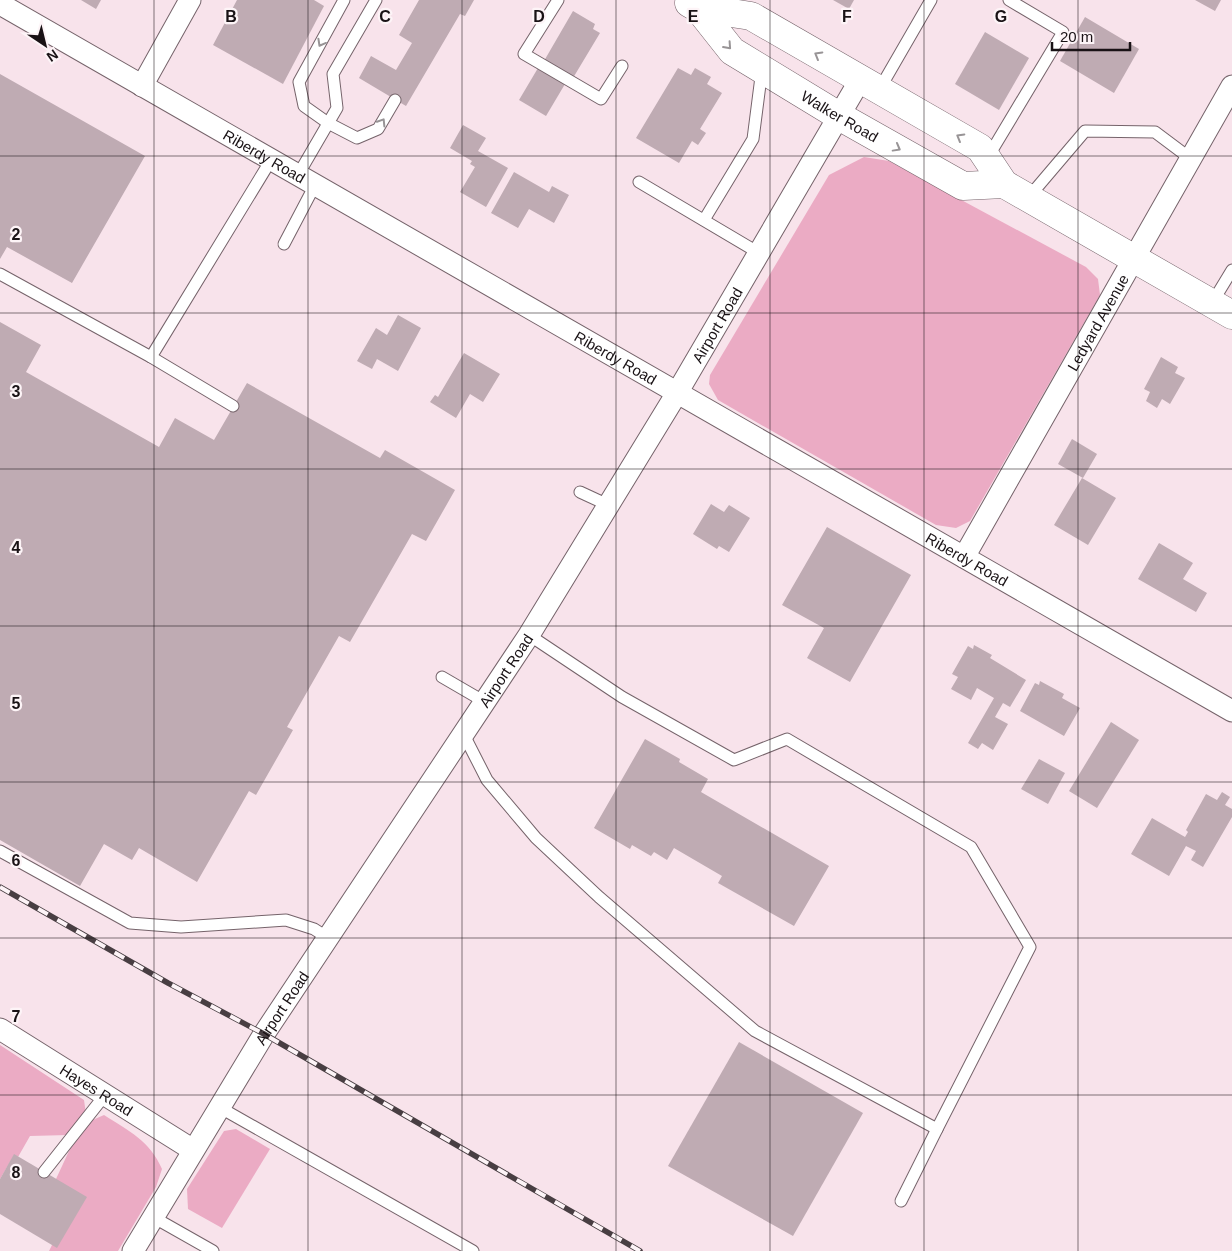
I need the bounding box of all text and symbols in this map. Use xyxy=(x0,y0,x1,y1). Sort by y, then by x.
text: B xyxy=(225,8,237,25)
text: C xyxy=(379,8,391,25)
text: D xyxy=(533,8,545,25)
text: E xyxy=(688,8,699,25)
text: F xyxy=(842,8,852,25)
text: G xyxy=(995,8,1007,25)
north arrow xyxy=(20,20,70,70)
scale bar xyxy=(1052,20,1130,52)
text: 20 m xyxy=(1060,28,1093,45)
one-way arrow xyxy=(317,37,327,46)
one-way arrow xyxy=(722,41,731,50)
text: N xyxy=(44,46,61,65)
one-way arrow xyxy=(815,51,824,61)
street label: Walker Road xyxy=(798,87,881,145)
one-way arrow xyxy=(376,118,386,127)
street label: Riberdy Road xyxy=(221,126,309,186)
one-way arrow xyxy=(956,133,965,143)
one-way arrow xyxy=(891,142,900,152)
text: 2 xyxy=(12,226,21,243)
street label: Ledyard Avenue xyxy=(1063,271,1132,374)
street label: Airport Road xyxy=(688,284,745,366)
street label: Riberdy Road xyxy=(572,327,660,388)
text: 3 xyxy=(12,383,21,400)
street label: Riberdy Road xyxy=(923,529,1011,589)
text: 4 xyxy=(12,539,21,556)
street label: Airport Road xyxy=(475,631,536,710)
text: 5 xyxy=(12,695,21,712)
text: 6 xyxy=(12,852,21,869)
street label: Airport Road xyxy=(251,968,312,1047)
text: 7 xyxy=(12,1008,21,1025)
street label: Hayes Road xyxy=(57,1060,136,1119)
text: 8 xyxy=(12,1164,21,1181)

